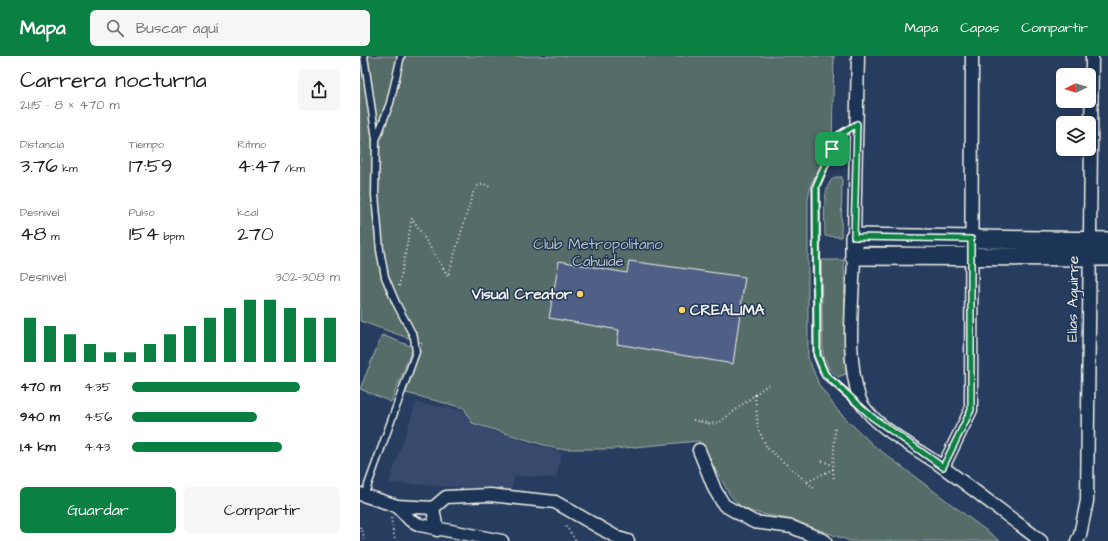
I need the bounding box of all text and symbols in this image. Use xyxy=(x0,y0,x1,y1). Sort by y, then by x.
search box xyxy=(90,10,370,46)
text: Mapa xyxy=(20,15,66,42)
icon: search xyxy=(104,17,126,39)
text: Buscar aquí xyxy=(136,18,218,39)
text: Mapa xyxy=(905,18,938,38)
text: Capas xyxy=(960,18,999,38)
text: Compartir xyxy=(1021,18,1088,38)
text: Carrera nocturna xyxy=(20,65,207,96)
north arrow xyxy=(1056,68,1096,108)
map controls xyxy=(1056,68,1096,156)
button: share xyxy=(298,69,340,111)
text: 21:15 · 8 × 470 m xyxy=(20,96,120,114)
button: layers xyxy=(1056,116,1096,156)
pin xyxy=(815,132,849,166)
text: Distancia xyxy=(20,137,64,152)
text: Tiempo xyxy=(129,137,164,152)
text: Ritmo xyxy=(237,137,266,152)
icon: arrive xyxy=(821,138,843,160)
text: 3.76 xyxy=(20,152,58,180)
text: 17:59 xyxy=(129,152,172,180)
text: 4:47 xyxy=(237,152,280,180)
text: km xyxy=(58,161,78,176)
text: /km xyxy=(280,161,305,176)
text: Desnivel xyxy=(20,205,59,220)
text: Pulso xyxy=(129,205,155,220)
text: kcal xyxy=(237,205,258,220)
text: 48 xyxy=(20,220,47,248)
text: 154 xyxy=(129,220,159,248)
text: 270 xyxy=(237,220,274,248)
text: m xyxy=(47,229,60,244)
text: bpm xyxy=(159,229,184,244)
park label: Club Metropolitano Cahuide xyxy=(533,234,663,272)
street label: Elias Aguirre xyxy=(1062,256,1085,342)
text: Desnivel xyxy=(20,268,66,286)
text: 302–308 m xyxy=(275,268,340,286)
place label: Visual Creator xyxy=(471,284,573,305)
marker: Visual Creator xyxy=(575,289,585,299)
place label: CREALIMA xyxy=(690,300,765,321)
marker: CREALIMA xyxy=(677,305,687,315)
text: 470 m xyxy=(20,378,60,396)
text: 4:35 xyxy=(84,378,111,396)
text: 940 m xyxy=(20,408,60,426)
text: 4:56 xyxy=(84,408,112,426)
text: 1.4 km xyxy=(20,438,56,456)
text: 4:43 xyxy=(84,438,110,456)
button: Guardar xyxy=(20,487,176,533)
button: Compartir xyxy=(184,487,340,533)

